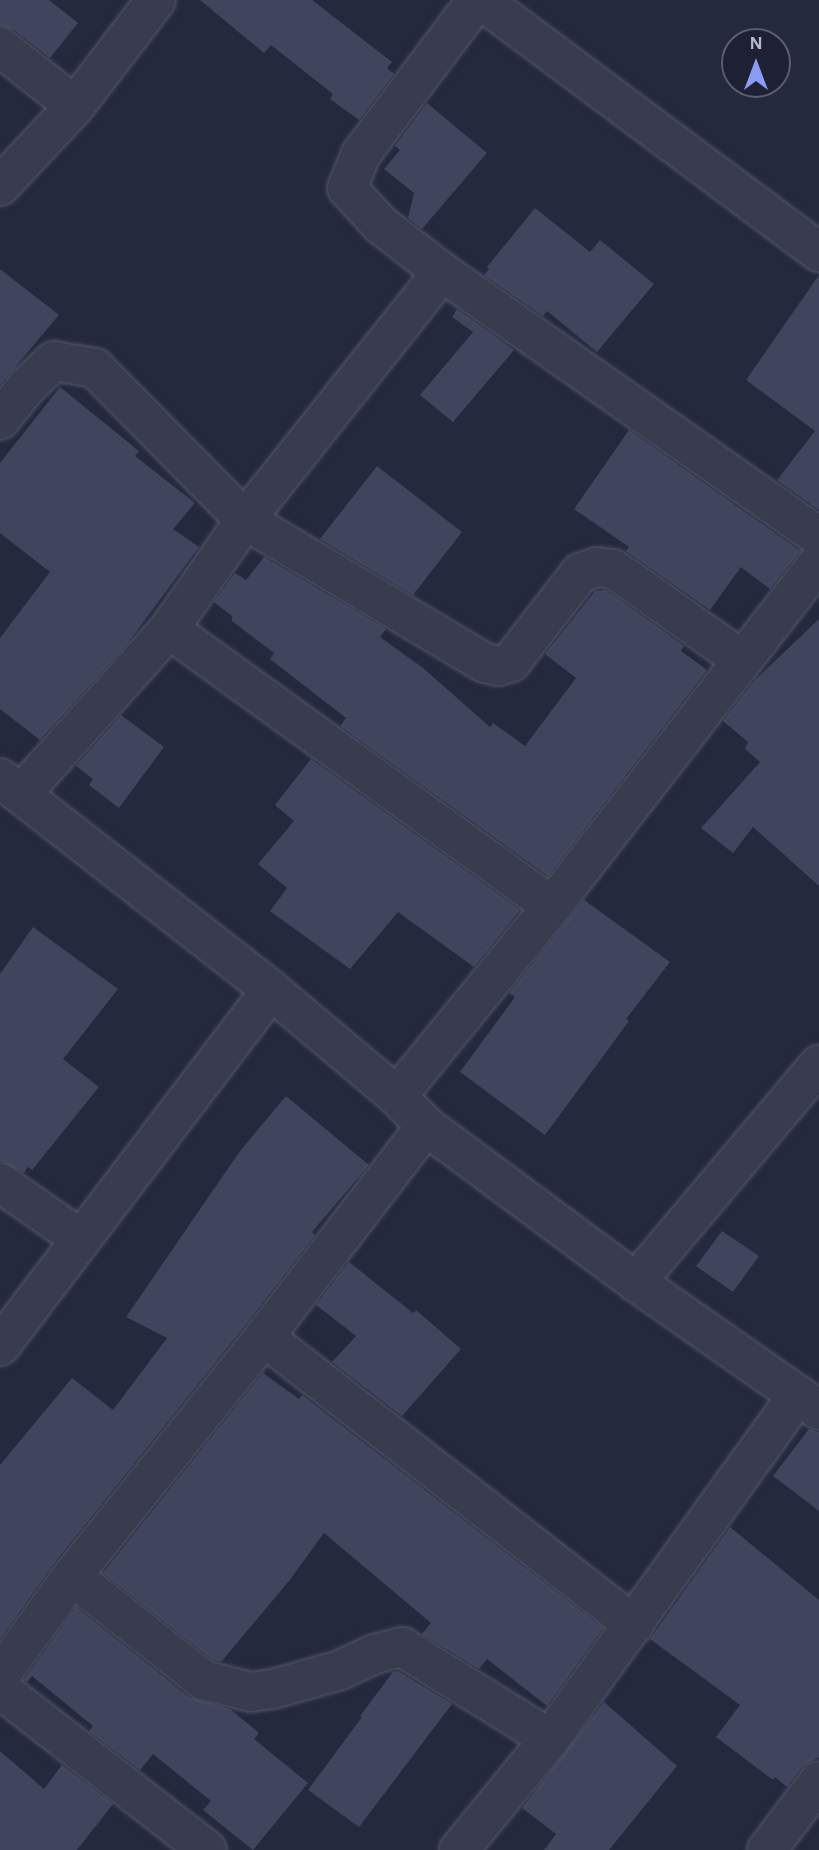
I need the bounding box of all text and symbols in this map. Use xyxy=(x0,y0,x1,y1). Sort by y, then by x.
north arrow xyxy=(721,28,791,98)
text: N xyxy=(749,34,763,53)

